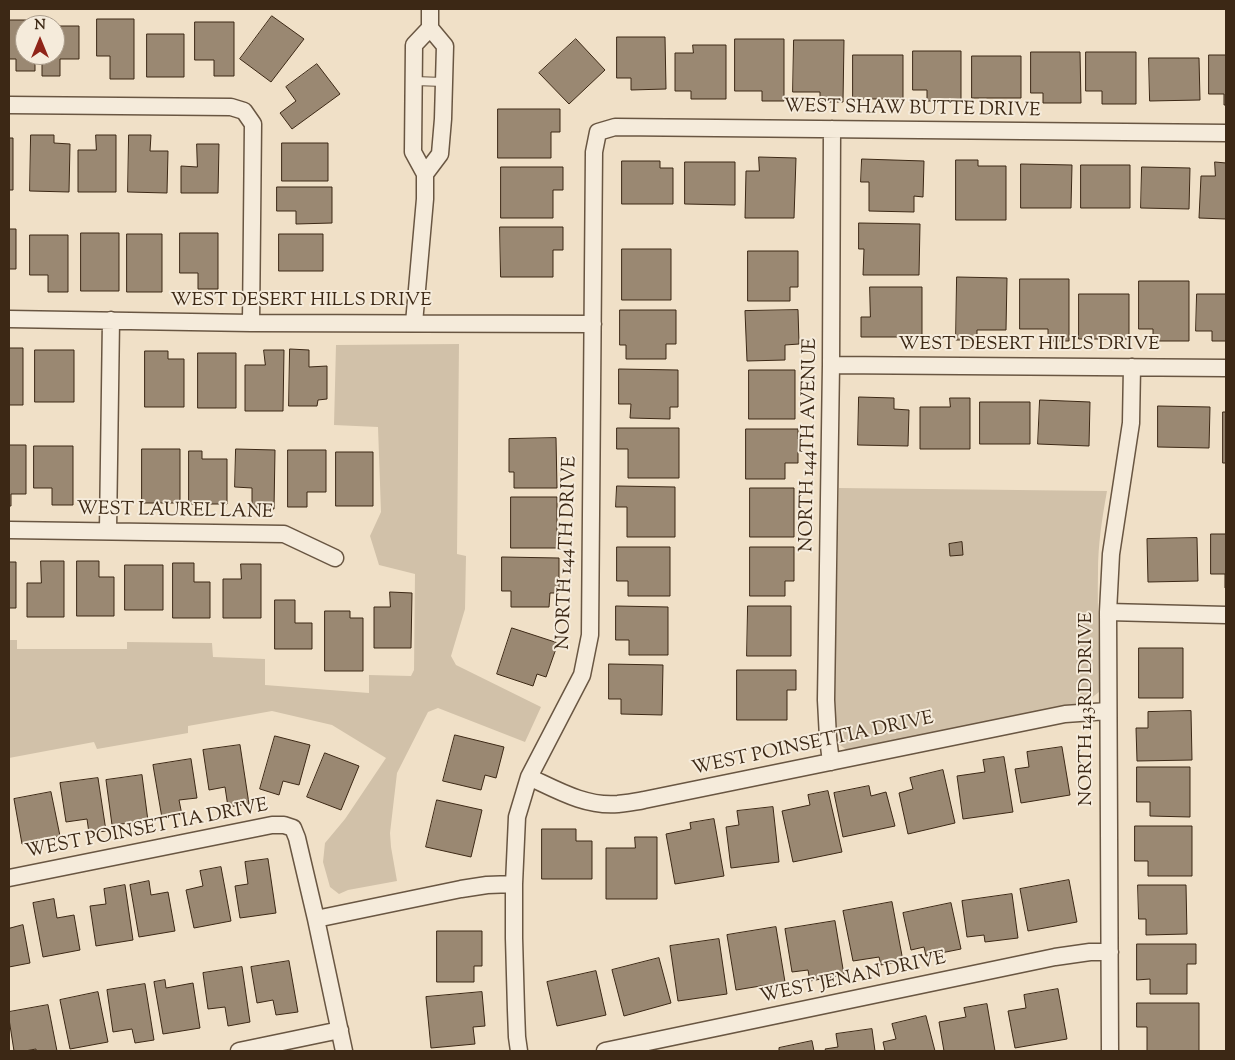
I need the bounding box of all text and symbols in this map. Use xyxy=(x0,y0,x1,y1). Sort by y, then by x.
north arrow xyxy=(15,15,65,65)
text: N xyxy=(34,16,46,36)
street label: WEST SHAW BUTTE DRIVE xyxy=(783,96,1041,124)
street label: WEST DESERT HILLS DRIVE xyxy=(170,291,432,313)
street label: WEST DESERT HILLS DRIVE xyxy=(898,335,1160,357)
street label: NORTH 144TH AVENUE xyxy=(797,338,823,552)
street label: NORTH 144TH DRIVE xyxy=(553,456,583,650)
street label: WEST LAUREL LANE xyxy=(76,499,274,525)
street label: NORTH 143RD DRIVE xyxy=(1077,612,1099,806)
street label: WEST POINSETTIA DRIVE xyxy=(690,708,936,782)
street label: WEST POINSETTIA DRIVE xyxy=(24,795,270,865)
street label: WEST JENAN DRIVE xyxy=(758,948,948,1010)

